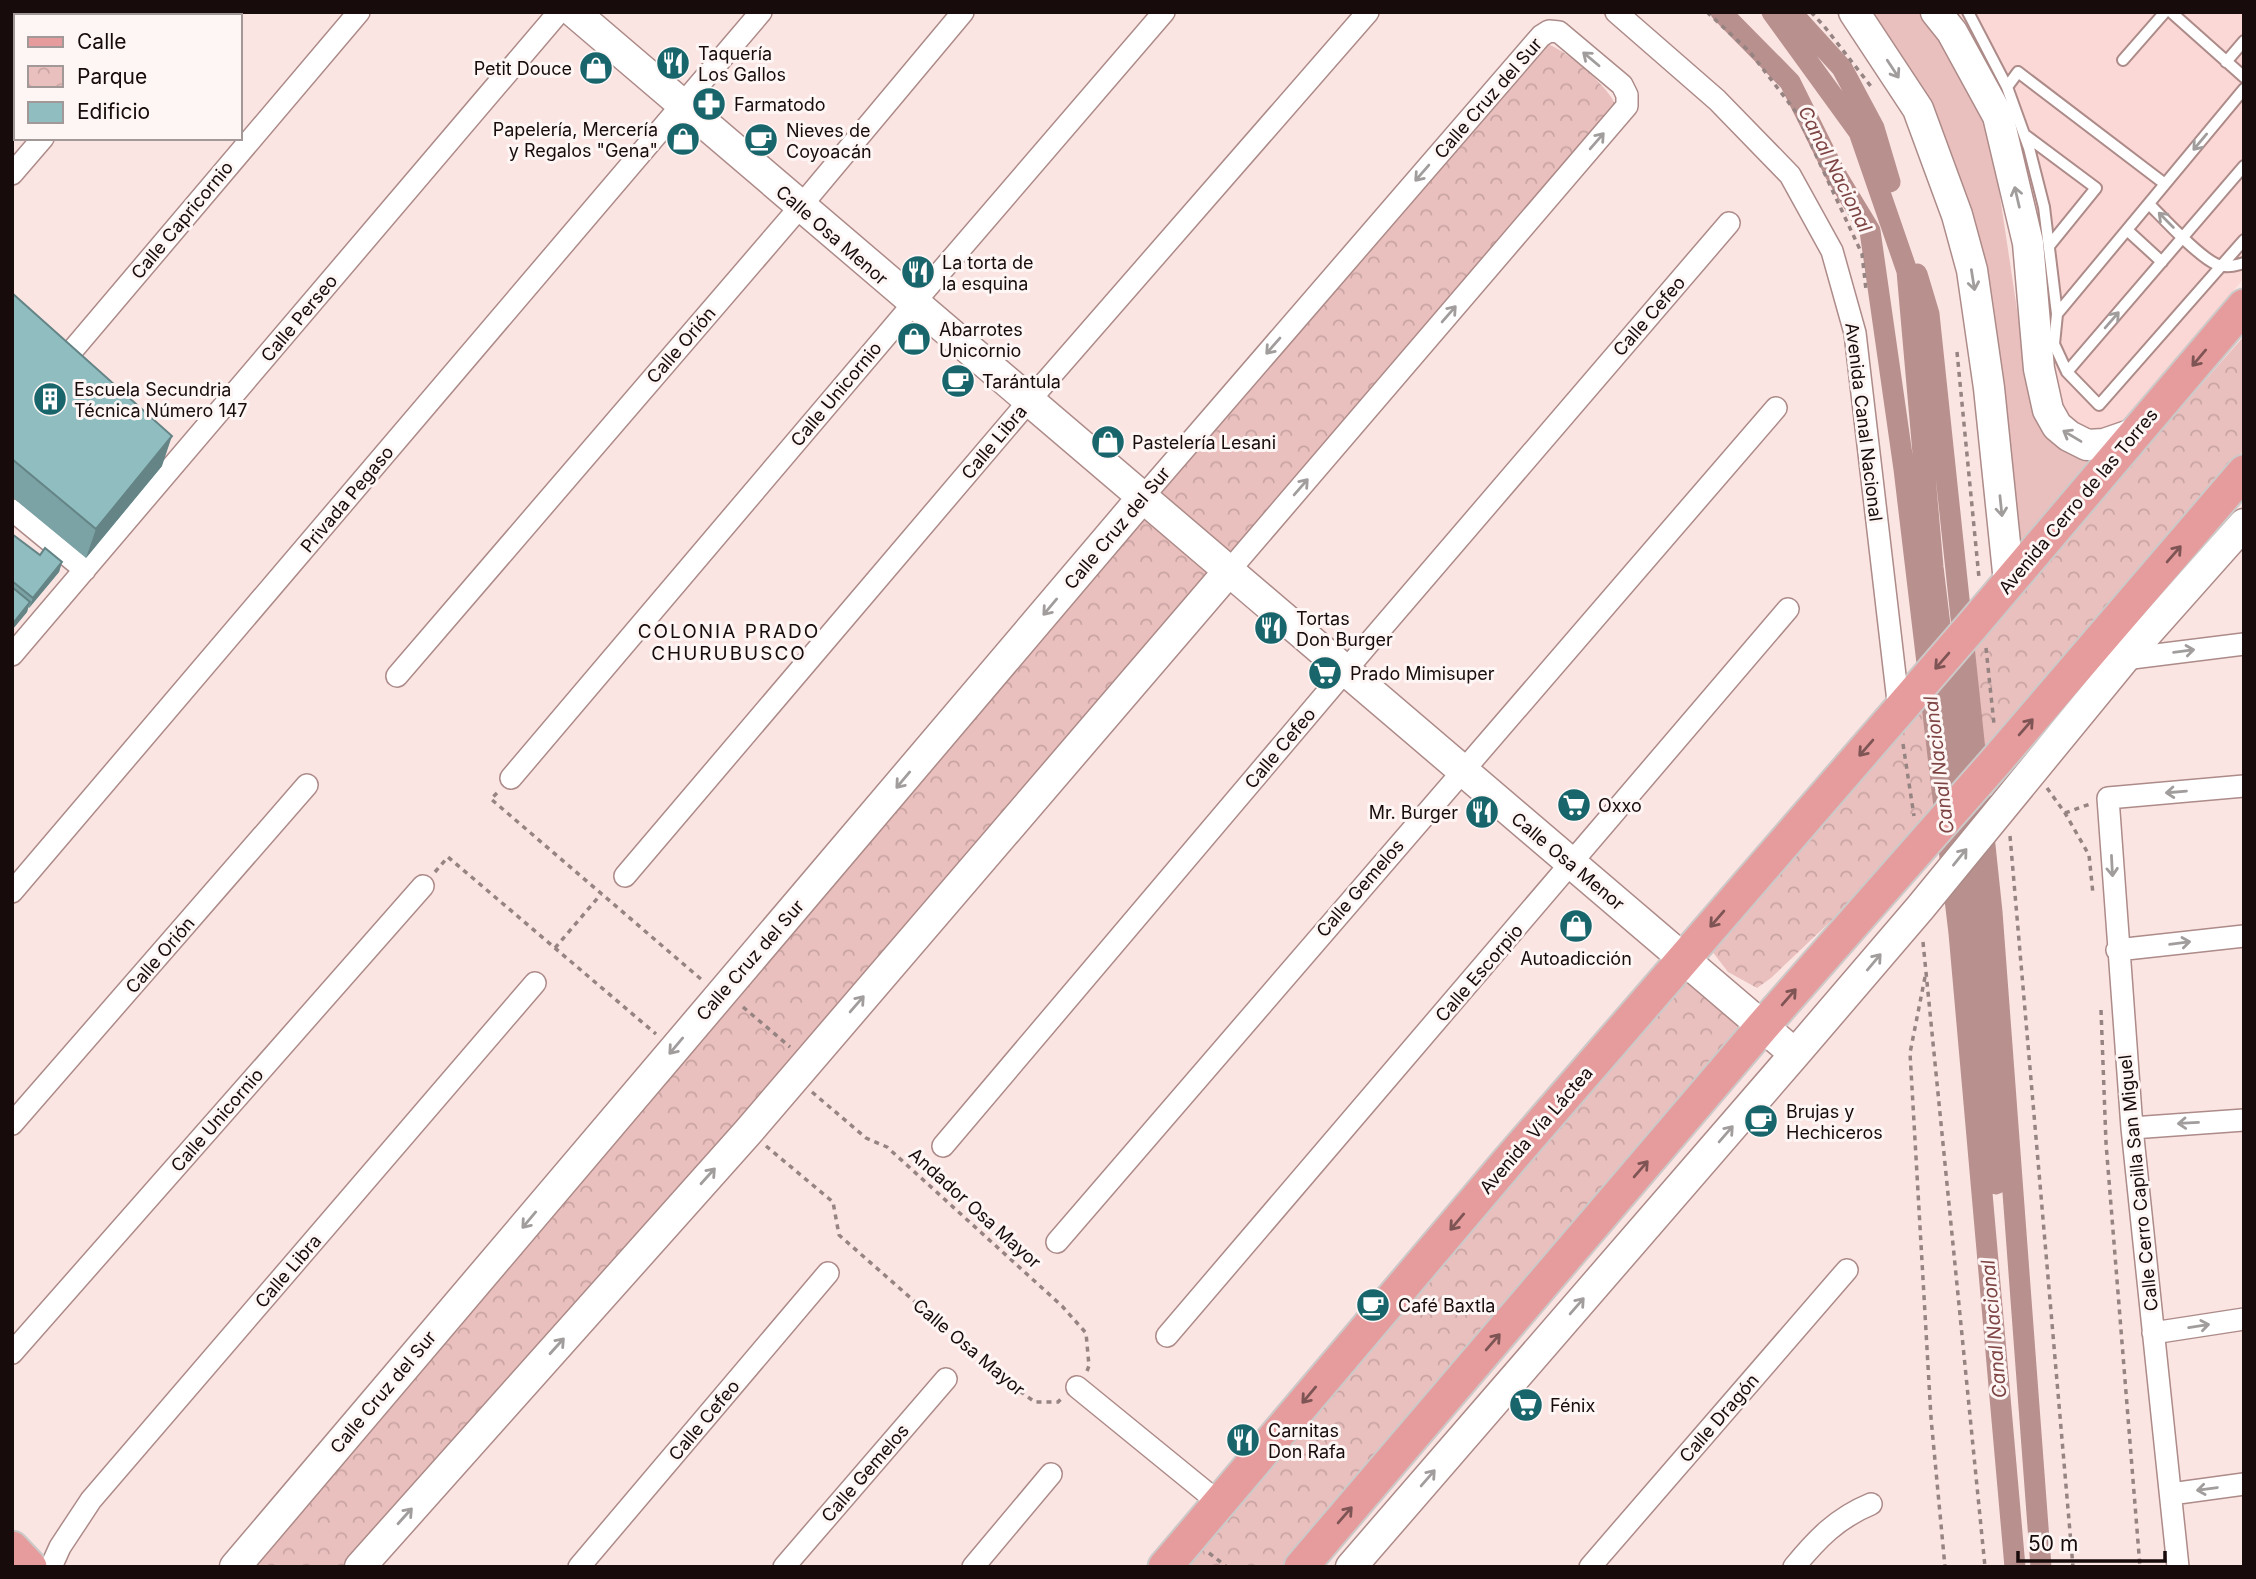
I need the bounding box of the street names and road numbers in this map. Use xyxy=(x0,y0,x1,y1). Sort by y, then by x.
street label: Calle Cruz del Sur xyxy=(1430,33,1546,163)
street label: Calle Capricornio xyxy=(127,157,237,283)
street label: Calle Osa Menor xyxy=(772,181,892,289)
street label: Calle Perseo xyxy=(257,270,341,366)
street label: Calle Cefeo xyxy=(1609,272,1689,360)
street label: Calle Orión xyxy=(642,303,720,387)
street label: Avenida Canal Nacional xyxy=(1841,321,1887,523)
street label: Calle Unicornio xyxy=(786,338,886,450)
street label: Calle Libra xyxy=(957,401,1031,483)
street label: Avenida Cerro de las Torres xyxy=(1994,404,2162,598)
street label: Privada Pegaso xyxy=(296,441,398,557)
street label: Calle Cruz del Sur xyxy=(1060,462,1174,593)
street label: Calle Cefeo xyxy=(1240,703,1320,793)
street label: Calle Osa Menor xyxy=(1507,808,1629,914)
street label: Calle Gemelos xyxy=(1312,835,1408,941)
street label: Calle Cruz del Sur xyxy=(692,895,808,1025)
street label: Calle Orión xyxy=(121,913,199,997)
street label: Calle Escorpio xyxy=(1431,920,1527,1026)
street label: Calle Cerro Capilla San Miguel xyxy=(2114,1054,2162,1312)
street label: Avenida Vía Láctea xyxy=(1475,1062,1597,1198)
street label: Calle Unicornio xyxy=(166,1064,268,1176)
street label: Andador Osa Mayor xyxy=(905,1143,1045,1273)
street label: Calle Libra xyxy=(251,1230,325,1312)
street label: Calle Osa Mayor xyxy=(909,1294,1029,1400)
street label: Calle Cruz del Sur xyxy=(326,1326,440,1457)
street label: Calle Dragón xyxy=(1675,1370,1763,1466)
street label: Calle Cefeo xyxy=(664,1375,744,1465)
street label: Calle Gemelos xyxy=(817,1420,913,1526)

